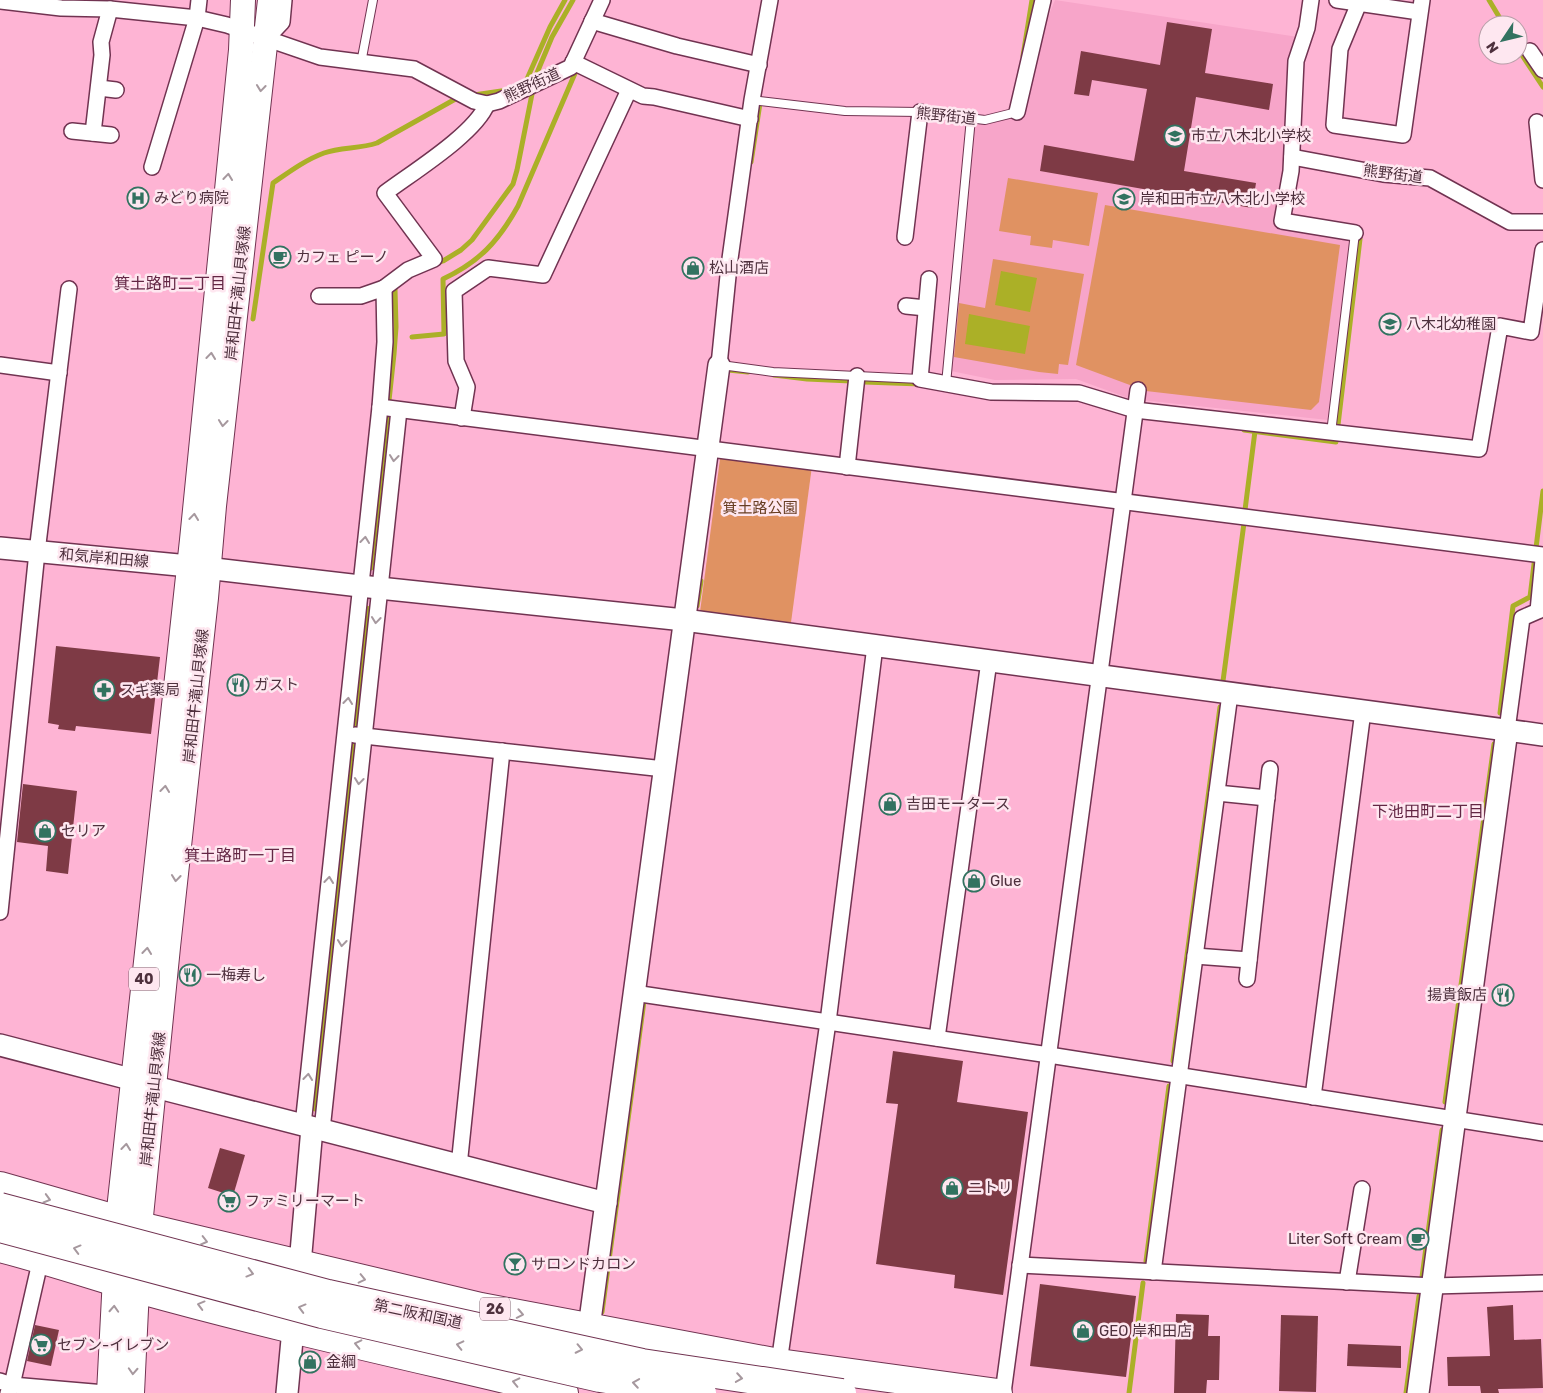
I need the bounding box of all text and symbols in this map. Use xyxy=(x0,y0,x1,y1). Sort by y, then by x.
north arrow xyxy=(1478,15,1528,65)
text: N xyxy=(1483,38,1503,56)
street label: 熊野街道 xyxy=(501,64,563,106)
one-way arrow xyxy=(256,84,267,92)
street label: 熊野街道 xyxy=(915,104,977,128)
school or university icon: 市立八木北小学校 xyxy=(1163,124,1187,148)
place label: 市立八木北小学校 xyxy=(1191,127,1311,145)
street label: 熊野街道 xyxy=(1362,161,1424,187)
one-way arrow xyxy=(223,172,234,180)
hospital icon: みどり病院 xyxy=(126,186,150,210)
school or university icon: 岸和田市立八木北小学校 xyxy=(1112,187,1136,211)
place label: みどり病院 xyxy=(154,189,229,207)
place label: 岸和田市立八木北小学校 xyxy=(1140,190,1305,208)
street label: 岸和田牛滝山貝塚線 xyxy=(222,225,254,361)
cafe icon: カフェ ピーノ xyxy=(268,245,292,269)
place label: カフェ ピーノ xyxy=(296,248,389,266)
shop icon: 松山酒店 xyxy=(681,256,705,280)
place label: 松山酒店 xyxy=(709,259,769,277)
district label: 箕土路町二丁目 xyxy=(114,274,226,293)
school or university icon: 八木北幼稚園 xyxy=(1378,312,1402,336)
place label: 八木北幼稚園 xyxy=(1406,315,1496,333)
one-way arrow xyxy=(205,351,216,359)
one-way arrow xyxy=(218,419,229,427)
one-way arrow xyxy=(389,454,400,462)
park label: 箕土路公園 xyxy=(722,499,798,517)
one-way arrow xyxy=(189,513,200,521)
one-way arrow xyxy=(359,535,370,543)
street label: 和気岸和田線 xyxy=(58,545,150,571)
one-way arrow xyxy=(371,616,382,624)
street label: 岸和田牛滝山貝塚線 xyxy=(180,628,212,764)
restaurant icon: ガスト xyxy=(226,673,250,697)
place label: ガスト xyxy=(254,676,299,694)
pharmacy icon: スギ薬局 xyxy=(92,678,116,702)
place label: スギ薬局 xyxy=(120,681,180,699)
one-way arrow xyxy=(342,697,353,705)
one-way arrow xyxy=(354,778,365,786)
one-way arrow xyxy=(159,785,170,793)
shop icon: 吉田モータース xyxy=(878,792,902,816)
place label: 吉田モータース xyxy=(906,795,1010,813)
district label: 下池田町二丁目 xyxy=(1372,802,1484,821)
shop icon: セリア xyxy=(33,819,57,843)
place label: セリア xyxy=(61,822,106,840)
district label: 箕土路町一丁目 xyxy=(184,846,296,865)
shop icon: Glue xyxy=(962,869,986,893)
place label: Glue xyxy=(990,872,1021,890)
one-way arrow xyxy=(171,874,182,882)
one-way arrow xyxy=(323,876,334,884)
one-way arrow xyxy=(337,939,348,947)
one-way arrow xyxy=(141,947,152,955)
restaurant icon: 一梅寿し xyxy=(178,963,202,987)
place label: 一梅寿し xyxy=(206,966,266,984)
road number: 40 xyxy=(129,968,159,991)
restaurant icon: 揚貴飯店 xyxy=(1491,983,1515,1007)
place label: 揚貴飯店 xyxy=(1427,986,1487,1004)
street label: 岸和田牛滝山貝塚線 xyxy=(137,1031,169,1167)
one-way arrow xyxy=(303,1072,314,1080)
one-way arrow xyxy=(120,1143,131,1151)
shop icon: ニトリ xyxy=(940,1176,964,1200)
place label: ニトリ xyxy=(968,1179,1013,1197)
supermarket icon: ファミリーマート xyxy=(217,1189,241,1213)
place label: ファミリーマート xyxy=(245,1192,365,1210)
one-way arrow xyxy=(42,1193,51,1204)
cafe icon: Liter Soft Cream xyxy=(1406,1227,1430,1251)
place label: Liter Soft Cream xyxy=(1288,1230,1402,1248)
one-way arrow xyxy=(199,1235,208,1246)
one-way arrow xyxy=(74,1244,82,1254)
bar icon: サロンドカロン xyxy=(503,1252,527,1276)
place label: サロンドカロン xyxy=(531,1255,636,1273)
one-way arrow xyxy=(245,1268,254,1278)
one-way arrow xyxy=(357,1273,366,1284)
street label: 第二阪和国道 xyxy=(372,1296,464,1332)
road number: 26 xyxy=(480,1298,510,1320)
one-way arrow xyxy=(197,1300,205,1310)
one-way arrow xyxy=(297,1303,306,1314)
one-way arrow xyxy=(108,1305,119,1313)
one-way arrow xyxy=(516,1309,525,1319)
shop icon: GEO 岸和田店 xyxy=(1071,1319,1095,1343)
place label: GEO 岸和田店 xyxy=(1099,1322,1192,1340)
supermarket icon: セブン-イレブン xyxy=(29,1333,53,1357)
place label: セブン-イレブン xyxy=(57,1336,169,1354)
one-way arrow xyxy=(354,1339,363,1350)
one-way arrow xyxy=(456,1340,465,1351)
one-way arrow xyxy=(574,1343,583,1354)
shop icon: 金綱 xyxy=(298,1350,322,1374)
place label: 金綱 xyxy=(326,1353,356,1371)
one-way arrow xyxy=(127,1367,138,1375)
one-way arrow xyxy=(734,1372,743,1382)
one-way arrow xyxy=(512,1377,521,1388)
one-way arrow xyxy=(632,1378,640,1389)

